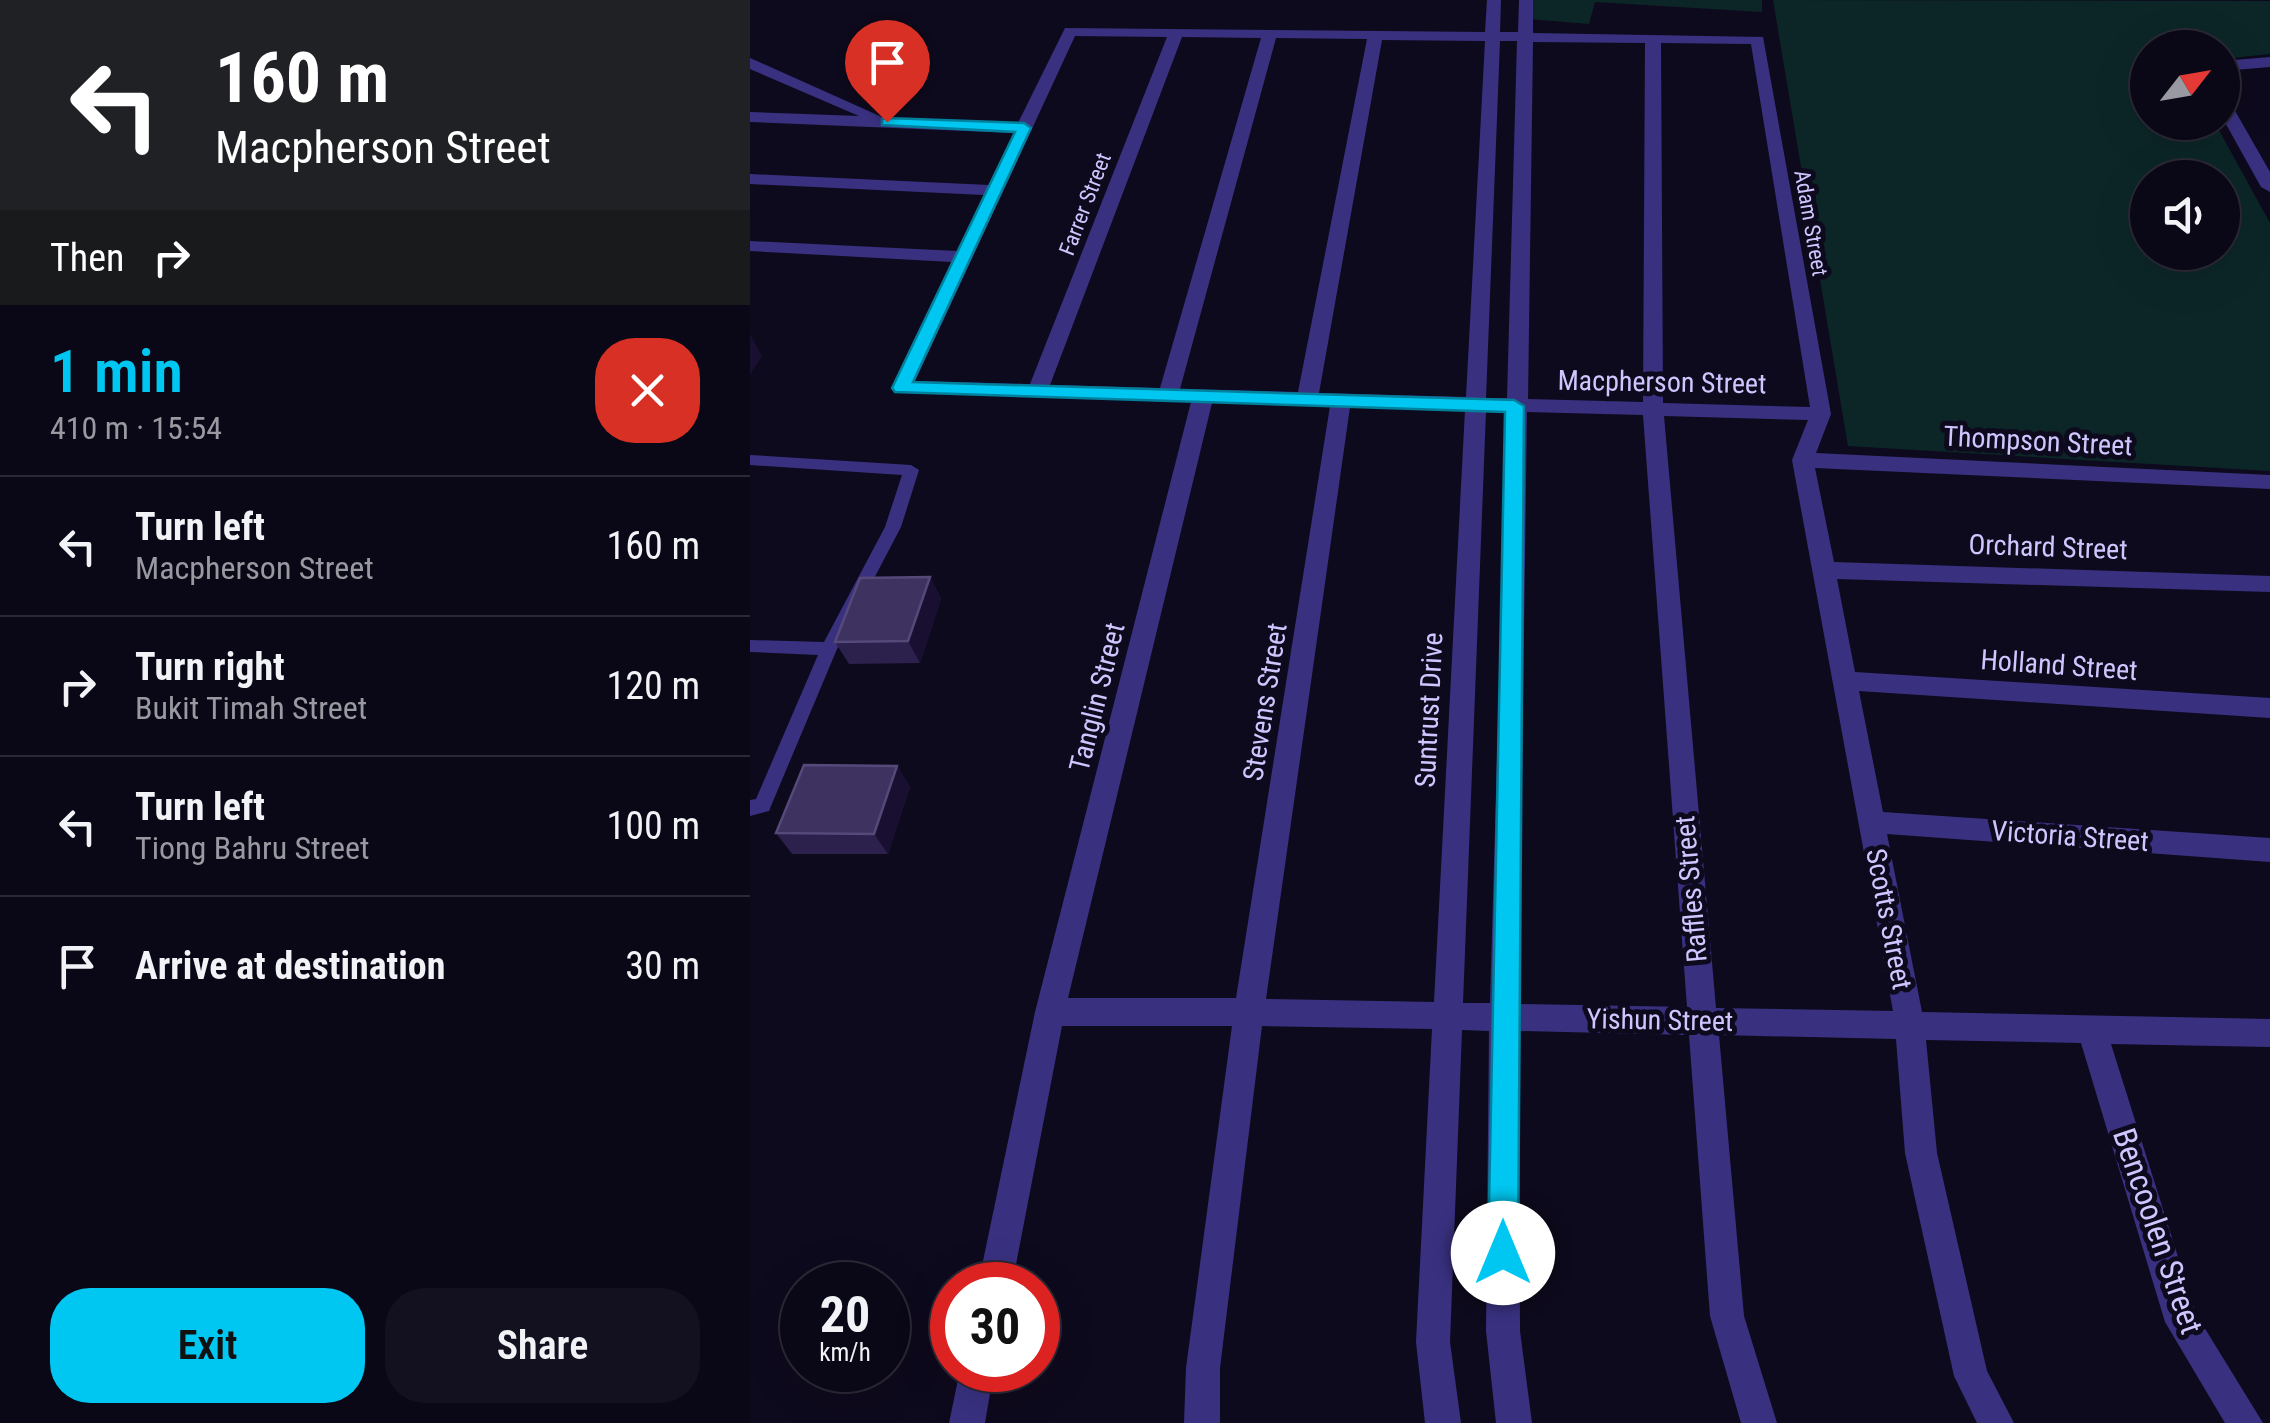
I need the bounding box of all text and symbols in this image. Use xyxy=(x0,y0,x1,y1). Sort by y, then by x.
pin xyxy=(845,20,930,123)
north arrow xyxy=(2130,30,2240,140)
map controls xyxy=(2130,30,2240,270)
icon: arrive xyxy=(860,35,915,90)
text: 160 m xyxy=(215,37,389,119)
icon: left xyxy=(50,40,180,170)
text: Macpherson Street xyxy=(215,121,551,174)
street label: Farrer Street xyxy=(1054,149,1116,259)
button: sound xyxy=(2130,160,2240,270)
street label: Adam Street xyxy=(1789,168,1833,278)
icon: right xyxy=(144,230,199,285)
text: Then xyxy=(50,236,124,280)
text: 1 min xyxy=(50,336,183,407)
button: close xyxy=(595,338,700,443)
street label: Macpherson Street xyxy=(1557,364,1767,400)
text: 410 m · 15:54 xyxy=(50,409,222,447)
street label: Thompson Street xyxy=(1943,420,2133,462)
text: Turn left xyxy=(135,505,265,549)
icon: left xyxy=(50,519,105,574)
text: 160 m xyxy=(606,524,700,568)
street label: Orchard Street xyxy=(1968,528,2128,566)
text: Macpherson Street xyxy=(135,549,374,587)
street label: Tanglin Street xyxy=(1063,619,1131,775)
street label: Stevens Street xyxy=(1236,621,1294,783)
street label: Suntrust Drive xyxy=(1408,632,1450,788)
street label: Holland Street xyxy=(1979,643,2139,687)
text: Turn right xyxy=(135,645,285,689)
icon: right xyxy=(50,659,105,714)
text: 120 m xyxy=(606,664,700,708)
text: Bukit Timah Street xyxy=(135,689,367,727)
text: Turn left xyxy=(135,785,265,829)
icon: left xyxy=(50,799,105,854)
text: 100 m xyxy=(606,804,700,848)
street label: Raffles Street xyxy=(1668,814,1714,964)
street label: Victoria Street xyxy=(1990,814,2150,858)
text: Tiong Bahru Street xyxy=(135,829,369,867)
street label: Scotts Street xyxy=(1859,846,1919,992)
icon: arrive xyxy=(50,939,105,994)
text: Arrive at destination xyxy=(135,944,445,988)
text: 30 m xyxy=(625,944,700,988)
street label: Yishun Street xyxy=(1586,1002,1734,1038)
street label: Bencoolen Street xyxy=(2105,1123,2211,1339)
position arrow xyxy=(1451,1201,1555,1305)
speed limit sign: 30 xyxy=(930,1262,1060,1392)
text: 20 xyxy=(820,1286,870,1344)
button: Exit xyxy=(50,1288,365,1403)
button: Share xyxy=(385,1288,700,1403)
text: km/h xyxy=(819,1338,871,1367)

